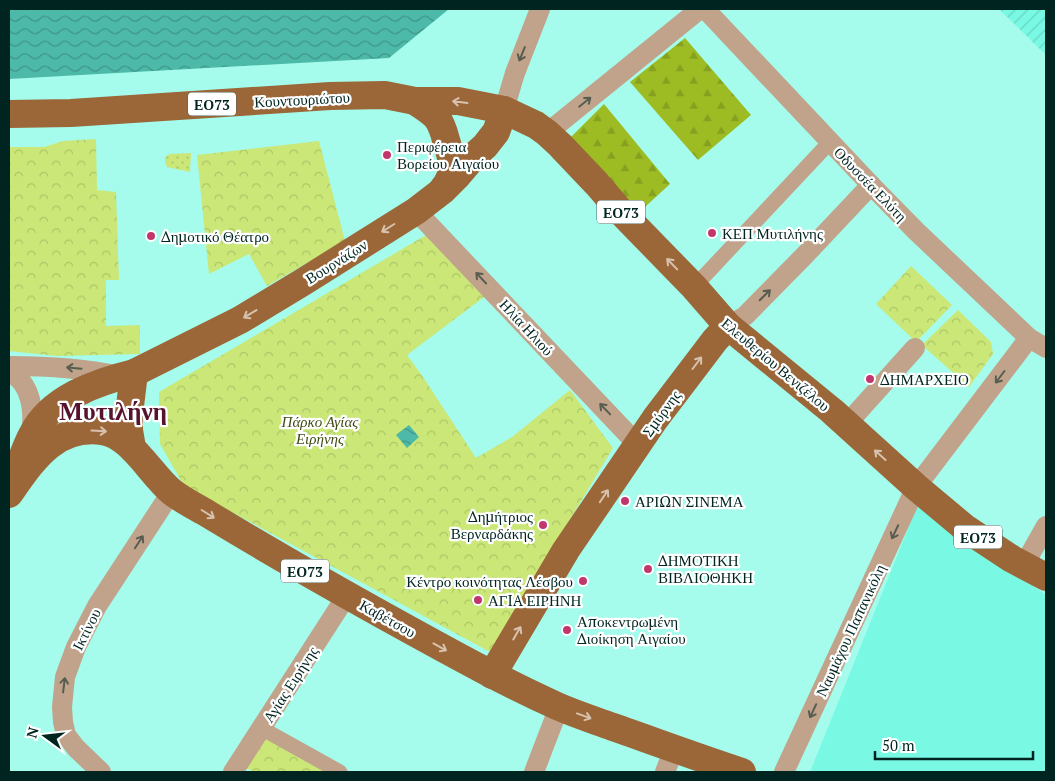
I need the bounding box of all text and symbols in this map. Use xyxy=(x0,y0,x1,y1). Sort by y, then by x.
one-way arrow xyxy=(517,46,526,61)
street label: Κουντουριώτου xyxy=(254,87,350,111)
road number: ΕΟ73 xyxy=(188,92,236,116)
one-way arrow xyxy=(452,97,468,107)
one-way arrow xyxy=(578,97,591,108)
place label: Περιφέρεια Βορείου Αιγαίου xyxy=(397,136,499,173)
street label: Οδυσσέα Ελύτη xyxy=(830,142,912,226)
marker: Περιφέρεια Βορείου Αιγαίου xyxy=(381,149,393,161)
road number: ΕΟ73 xyxy=(597,200,645,223)
one-way arrow xyxy=(381,223,395,234)
place label: ΚΕΠ Μυτιλήνης xyxy=(722,223,823,243)
place label: Δημοτικό Θέατρο xyxy=(161,226,269,246)
marker: ΚΕΠ Μυτιλήνης xyxy=(706,227,718,239)
marker: Δημοτικό Θέατρο xyxy=(145,230,157,242)
street label: Βουρνάζων xyxy=(301,234,371,288)
one-way arrow xyxy=(666,258,678,270)
one-way arrow xyxy=(475,272,487,285)
one-way arrow xyxy=(759,289,771,301)
street label: Ηλία Ηλιού xyxy=(496,294,558,360)
one-way arrow xyxy=(243,309,257,319)
street label: Ελευθερίου Βενιζέλου xyxy=(718,313,834,415)
one-way arrow xyxy=(692,357,703,370)
one-way arrow xyxy=(66,364,82,373)
place label: ΔΗΜΑΡΧΕΙΟ xyxy=(880,369,969,389)
one-way arrow xyxy=(995,370,1005,384)
marker: ΔΗΜΑΡΧΕΙΟ xyxy=(864,373,876,385)
street label: Σμύρνης xyxy=(637,386,685,440)
district label: Μυτιλήνη xyxy=(59,394,167,427)
one-way arrow xyxy=(599,403,611,415)
park label: Πάρκο Αγίας Ειρήνης xyxy=(281,411,359,448)
one-way arrow xyxy=(90,427,106,436)
one-way arrow xyxy=(873,449,886,461)
one-way arrow xyxy=(599,489,609,503)
place label: ΑΡΙΩΝ ΣΙΝΕΜΑ xyxy=(635,491,744,511)
marker: ΑΡΙΩΝ ΣΙΝΕΜΑ xyxy=(619,495,631,507)
place label: Δημήτριος Βερναρδάκης xyxy=(451,506,533,543)
one-way arrow xyxy=(200,509,214,519)
marker: Δημήτριος Βερναρδάκης xyxy=(537,519,549,531)
one-way arrow xyxy=(890,524,900,539)
road number: ΕΟ73 xyxy=(954,526,1002,548)
one-way arrow xyxy=(133,535,144,549)
place label: ΔΗΜΟΤΙΚΗ ΒΙΒΛΙΟΘΗΚΗ xyxy=(658,550,753,587)
road number: ΕΟ73 xyxy=(281,560,329,582)
street label: Ναυμάχου Παπανικόλη xyxy=(811,560,890,699)
marker: ΔΗΜΟΤΙΚΗ ΒΙΒΛΙΟΘΗΚΗ xyxy=(642,563,654,575)
place label: Κέντρο κοινότητας Λέσβου xyxy=(406,571,573,591)
marker: Κέντρο κοινότητας Λέσβου xyxy=(577,575,589,587)
place label: ΑΓIA ΕΙΡΗΝΗ xyxy=(488,590,582,610)
street label: Καβέτσου xyxy=(356,594,420,642)
marker: ΑΓIA ΕΙΡΗΝΗ xyxy=(472,594,484,606)
street label: Ικτίνου xyxy=(67,605,105,653)
place label: Αποκεντρωμένη Διοίκηση Αιγαίου xyxy=(577,611,686,648)
marker: Αποκεντρωμένη Διοίκηση Αιγαίου xyxy=(561,624,573,636)
one-way arrow xyxy=(512,626,522,641)
street label: Αγίας Ειρήνης xyxy=(258,642,322,726)
one-way arrow xyxy=(432,642,447,652)
one-way arrow xyxy=(59,677,69,693)
one-way arrow xyxy=(807,703,817,718)
north arrow xyxy=(20,711,70,761)
one-way arrow xyxy=(576,712,592,721)
text: N xyxy=(21,725,43,740)
scale bar xyxy=(875,728,1032,760)
text: 50 m xyxy=(882,735,915,755)

